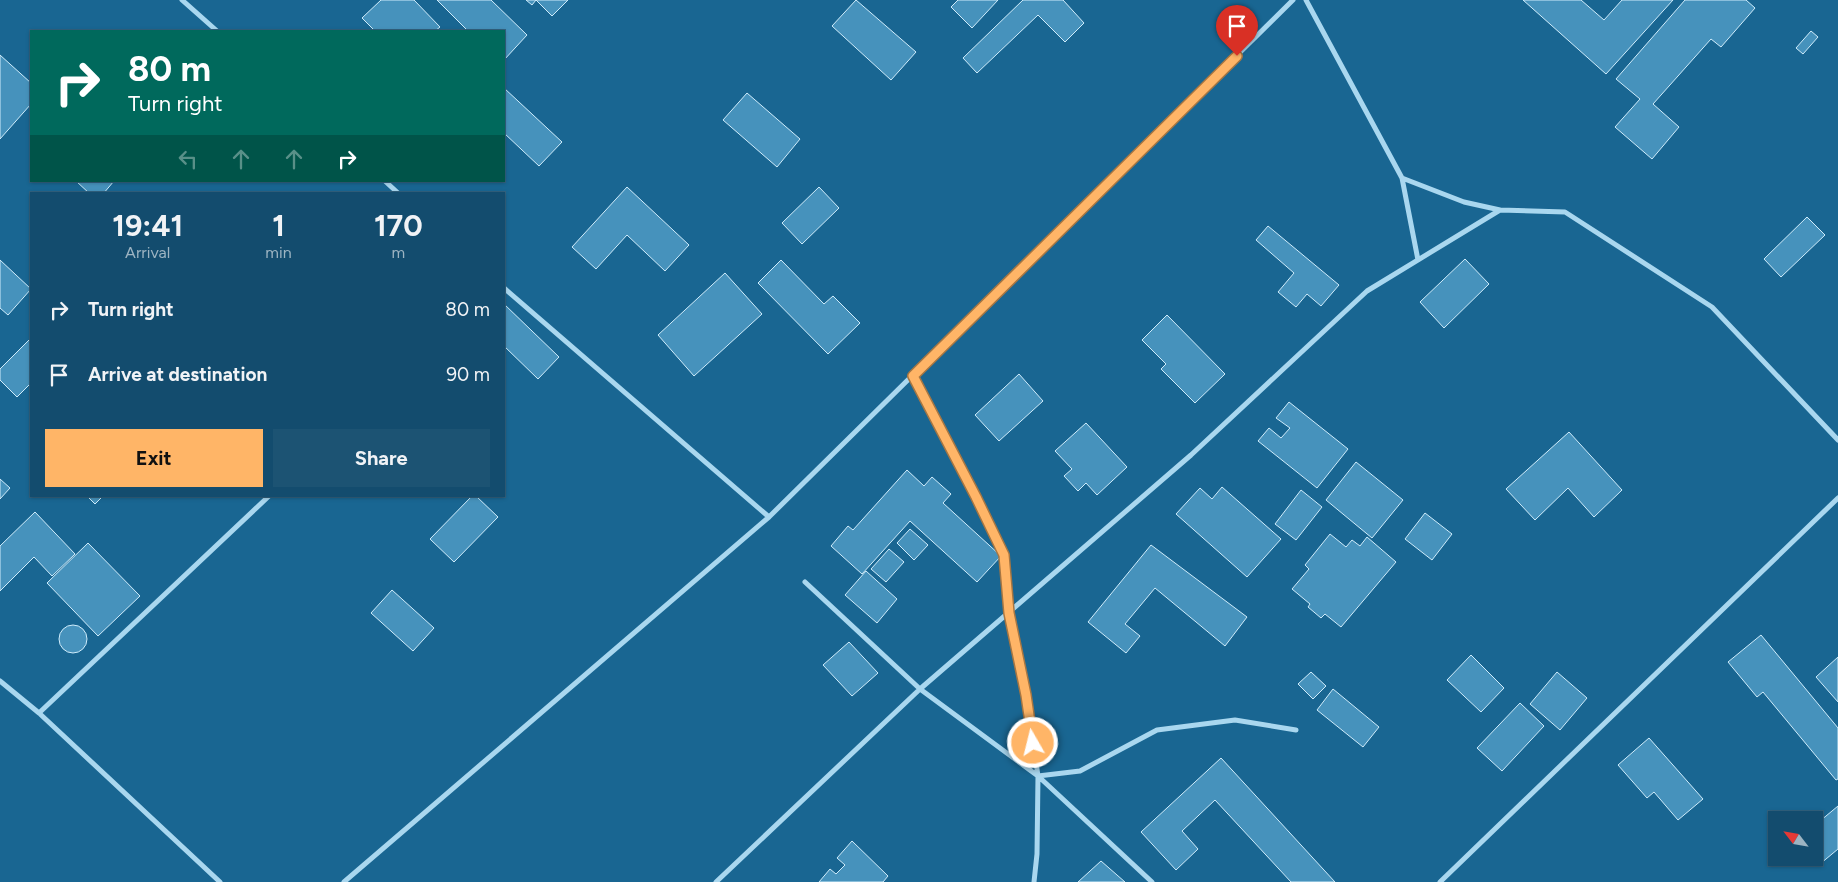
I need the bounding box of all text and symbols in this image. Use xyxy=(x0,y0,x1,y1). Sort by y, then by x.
pin xyxy=(1216,5,1258,56)
icon: arrive xyxy=(1223,12,1251,40)
text: 80 m xyxy=(128,48,211,90)
icon: right xyxy=(45,50,110,115)
text: Turn right xyxy=(128,90,223,117)
icon: left xyxy=(174,145,202,173)
icon: ahead xyxy=(227,145,255,173)
icon: ahead xyxy=(280,145,308,173)
icon: right xyxy=(333,145,361,173)
text: 19:41 xyxy=(112,207,183,244)
text: 1 xyxy=(272,207,285,244)
text: 170 xyxy=(374,207,423,244)
text: Arrival xyxy=(125,243,170,262)
text: min xyxy=(265,243,292,262)
text: m xyxy=(391,243,405,262)
icon: right xyxy=(45,296,73,324)
text: Turn right xyxy=(88,298,174,321)
text: 80 m xyxy=(445,298,490,321)
icon: arrive xyxy=(45,361,73,389)
text: Arrive at destination xyxy=(88,363,267,386)
text: 90 m xyxy=(446,363,490,386)
button: Exit xyxy=(45,429,263,487)
button: Share xyxy=(273,429,490,487)
position arrow xyxy=(1006,716,1058,768)
north arrow xyxy=(1768,811,1822,866)
map controls xyxy=(1768,811,1823,866)

